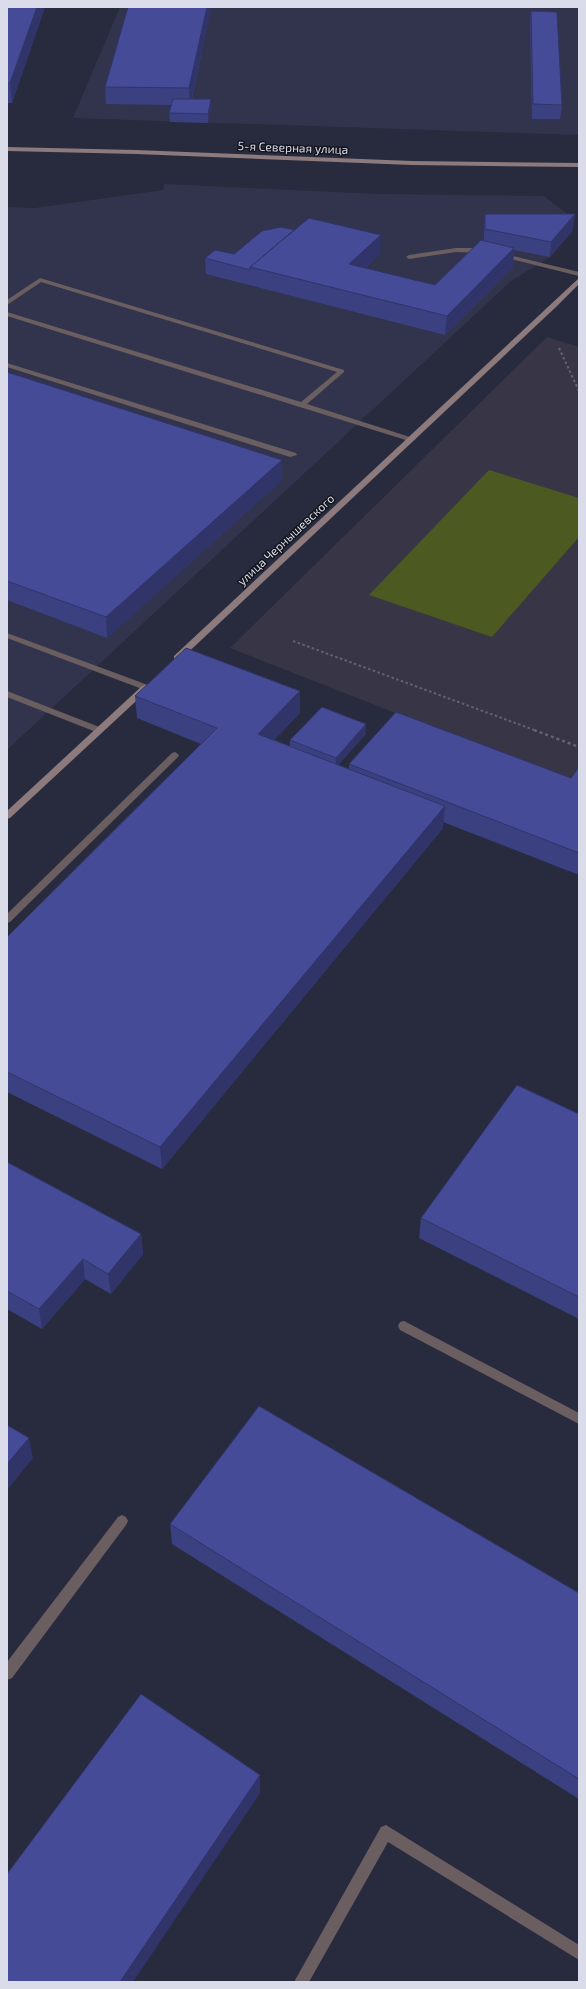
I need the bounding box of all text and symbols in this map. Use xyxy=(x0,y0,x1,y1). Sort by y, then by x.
street label: 5-я Северная улица xyxy=(237,138,349,157)
street label: улица Чернышевского xyxy=(234,491,337,588)

